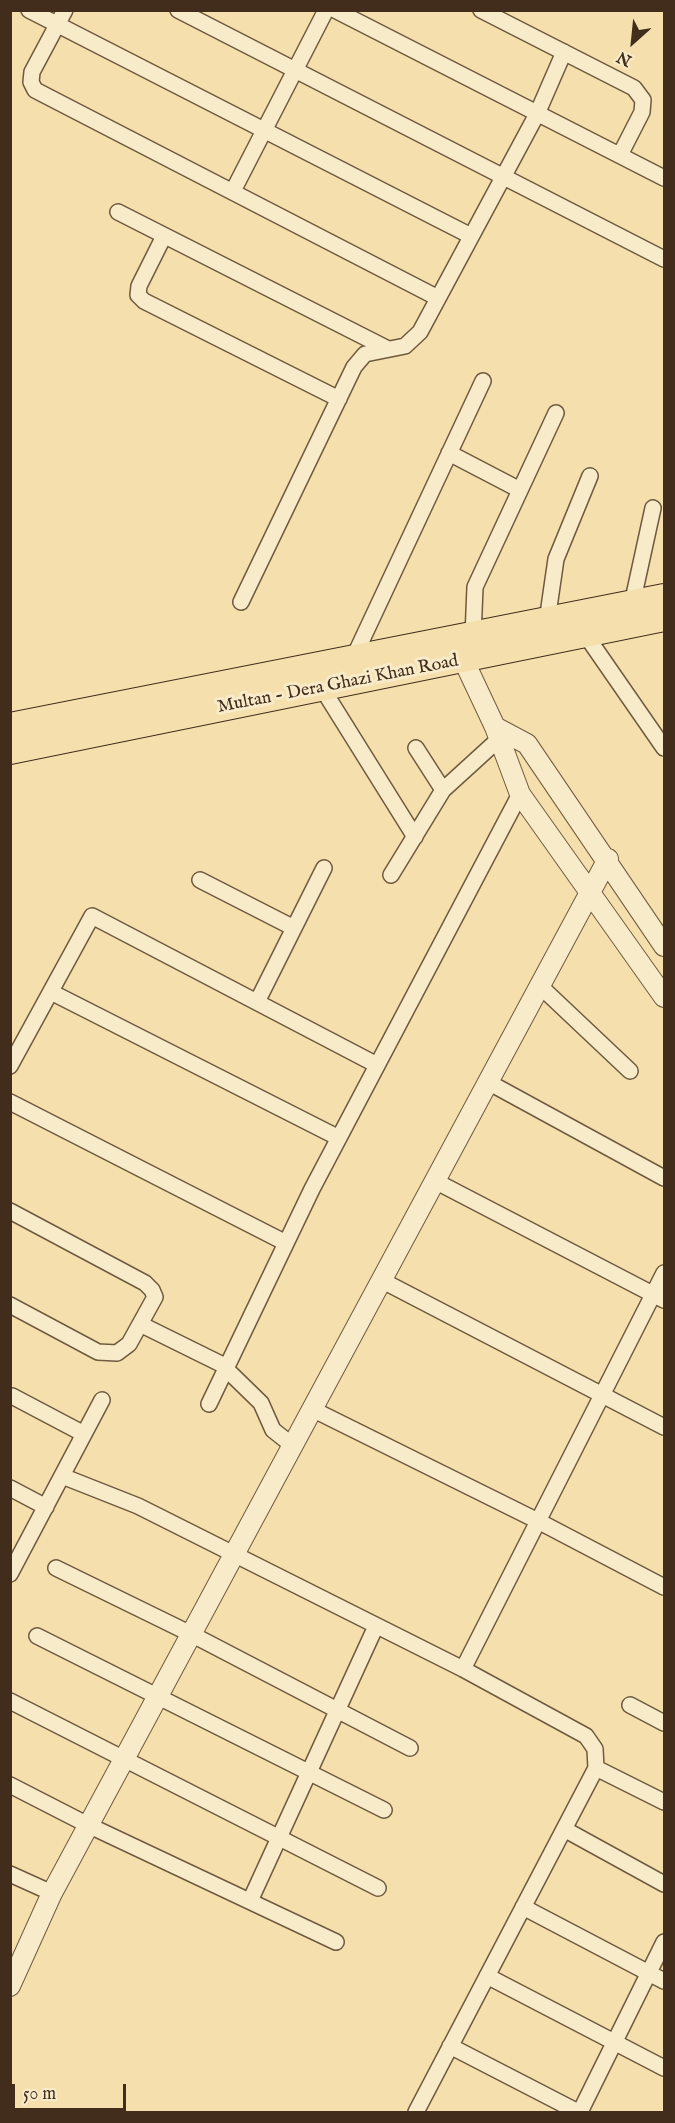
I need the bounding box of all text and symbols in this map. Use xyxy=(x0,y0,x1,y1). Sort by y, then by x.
north arrow xyxy=(603,12,663,72)
text: N xyxy=(614,46,636,70)
street label: Multan - Dera Ghazi Khan Road xyxy=(216,651,460,719)
scale bar xyxy=(15,2072,129,2110)
text: 50 m xyxy=(23,2083,56,2106)

